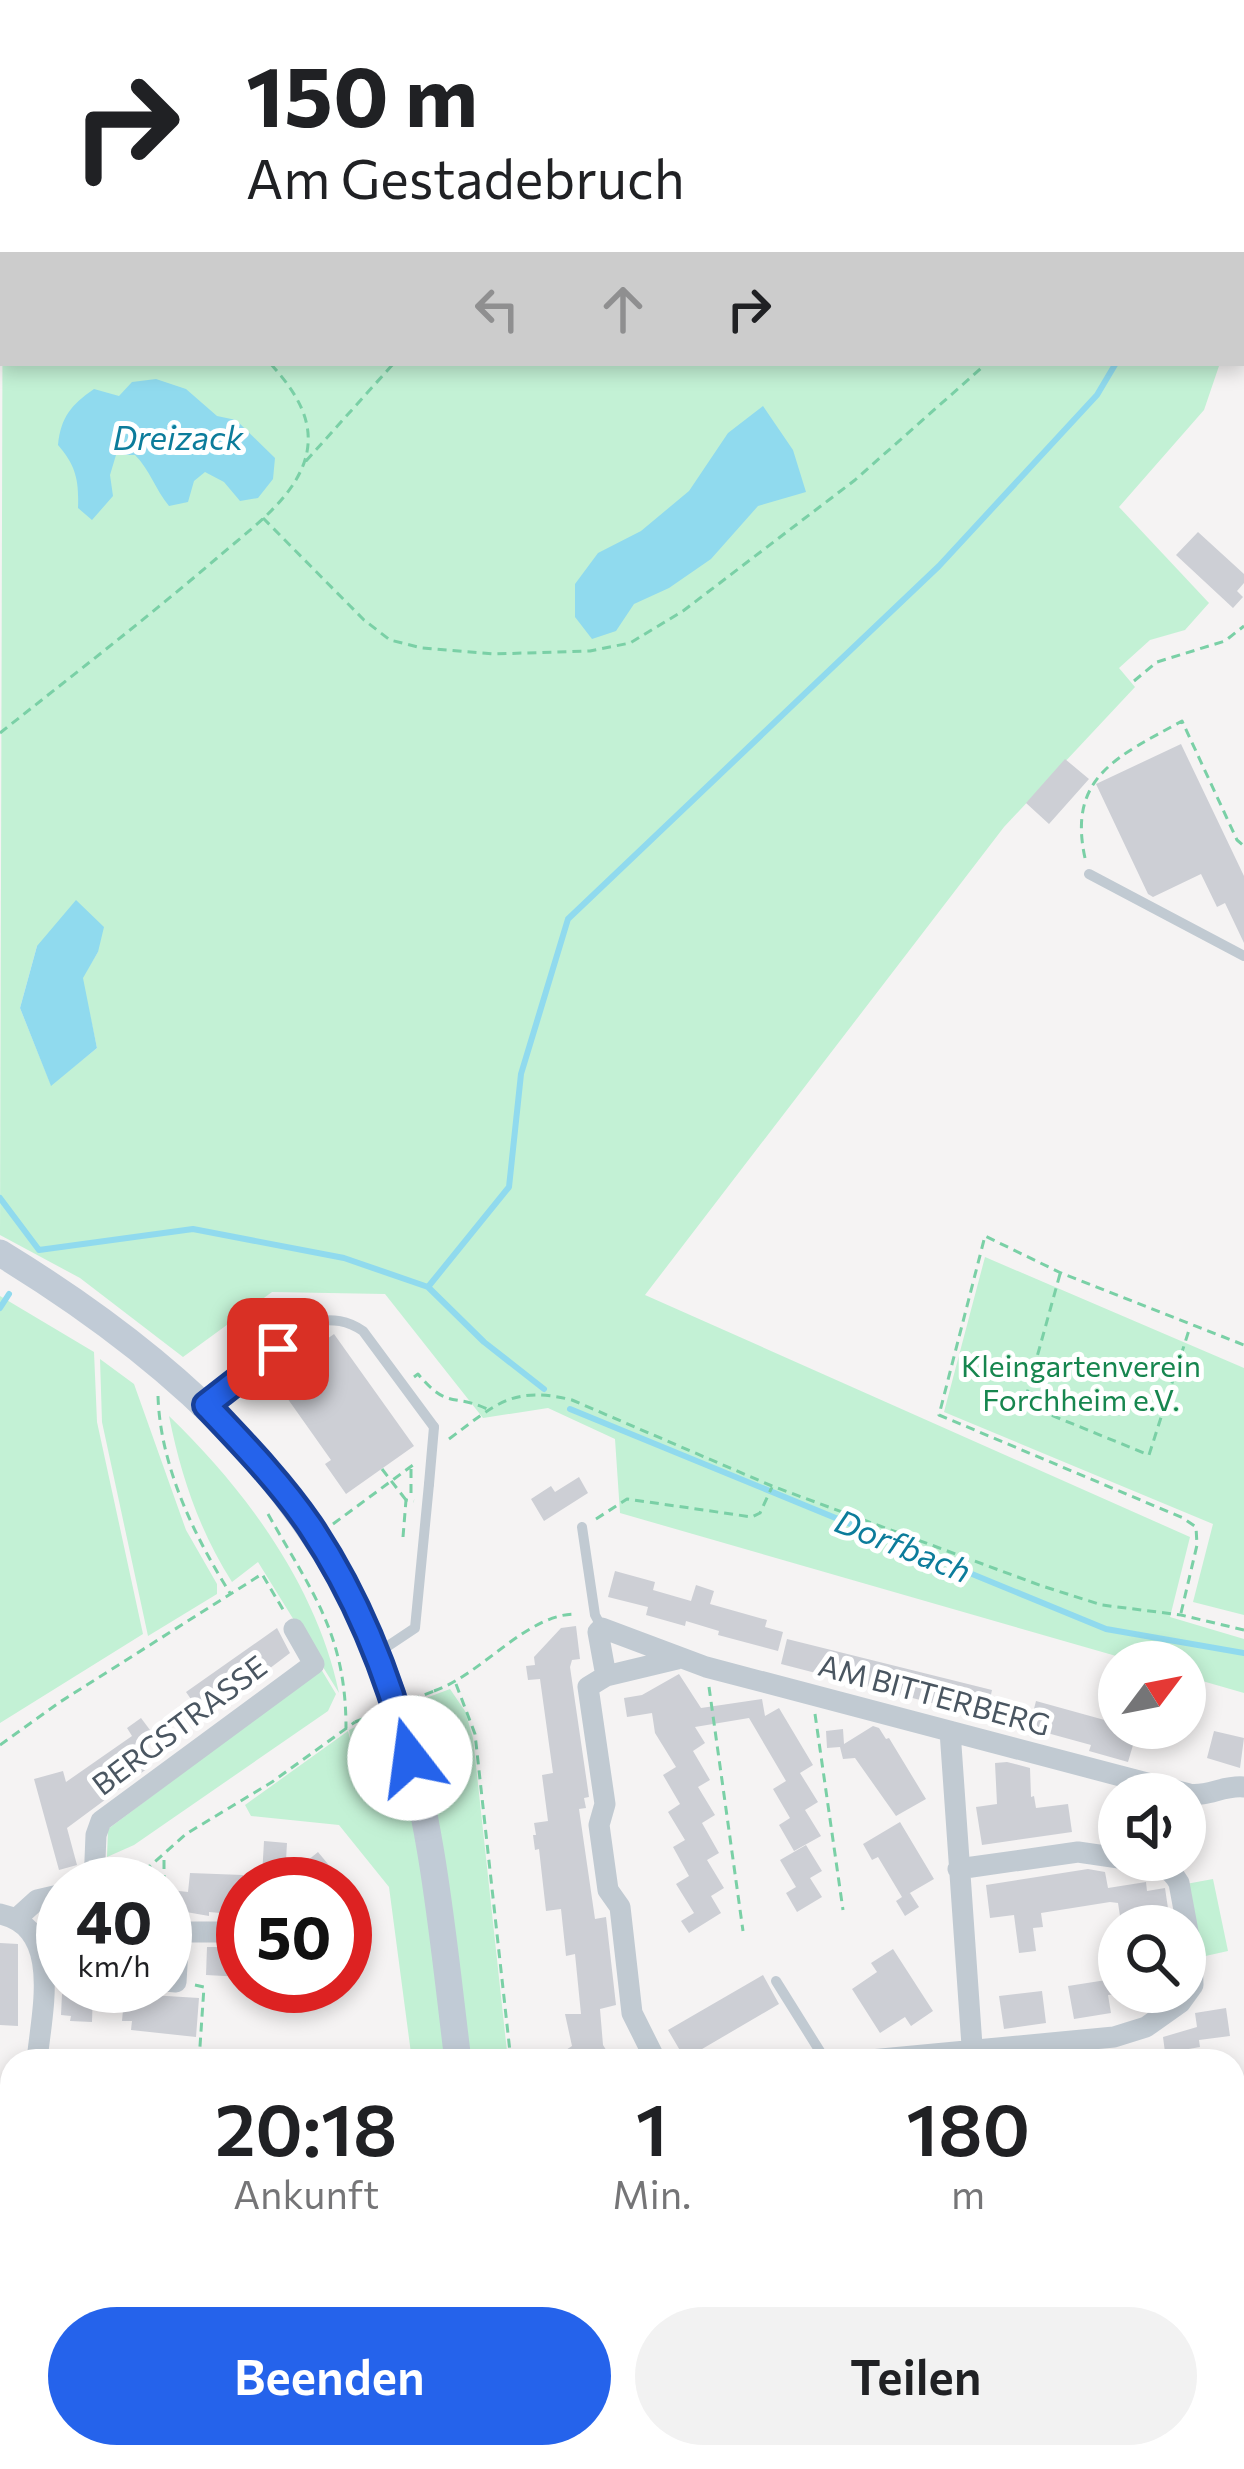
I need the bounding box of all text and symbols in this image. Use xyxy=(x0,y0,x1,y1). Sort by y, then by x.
text: 150 m xyxy=(246,42,478,144)
icon: right xyxy=(48,48,204,204)
text: Am Gestadebruch xyxy=(246,144,685,210)
icon: left xyxy=(464,276,530,342)
icon: ahead xyxy=(590,276,656,342)
icon: right xyxy=(716,276,782,342)
water label: Dreizack xyxy=(113,416,244,457)
pin xyxy=(227,1298,329,1400)
icon: arrive xyxy=(245,1316,311,1382)
park label: Kleingartenverein Forchheim e.V. xyxy=(961,1346,1201,1417)
water label: Dorfbach xyxy=(830,1499,977,1590)
north arrow xyxy=(1098,1641,1206,1749)
map controls xyxy=(1098,1641,1206,2013)
street label: AM BITTERBERG xyxy=(815,1645,1054,1742)
street label: BERGSTRASSE xyxy=(84,1646,273,1802)
position arrow xyxy=(347,1695,473,1821)
button: sound xyxy=(1098,1773,1206,1881)
speed limit sign: 50 xyxy=(216,1857,372,2013)
text: 40 xyxy=(76,1883,152,1956)
button: search xyxy=(1098,1905,1206,2013)
text: km/h xyxy=(78,1946,150,1983)
text: 20:18 xyxy=(215,2083,397,2171)
text: 1 xyxy=(636,2083,668,2171)
text: 180 xyxy=(906,2083,1030,2171)
text: Ankunft xyxy=(233,2169,379,2217)
text: Min. xyxy=(612,2169,691,2217)
text: m xyxy=(951,2169,985,2217)
button: Beenden xyxy=(48,2307,611,2445)
button: Teilen xyxy=(635,2307,1197,2445)

